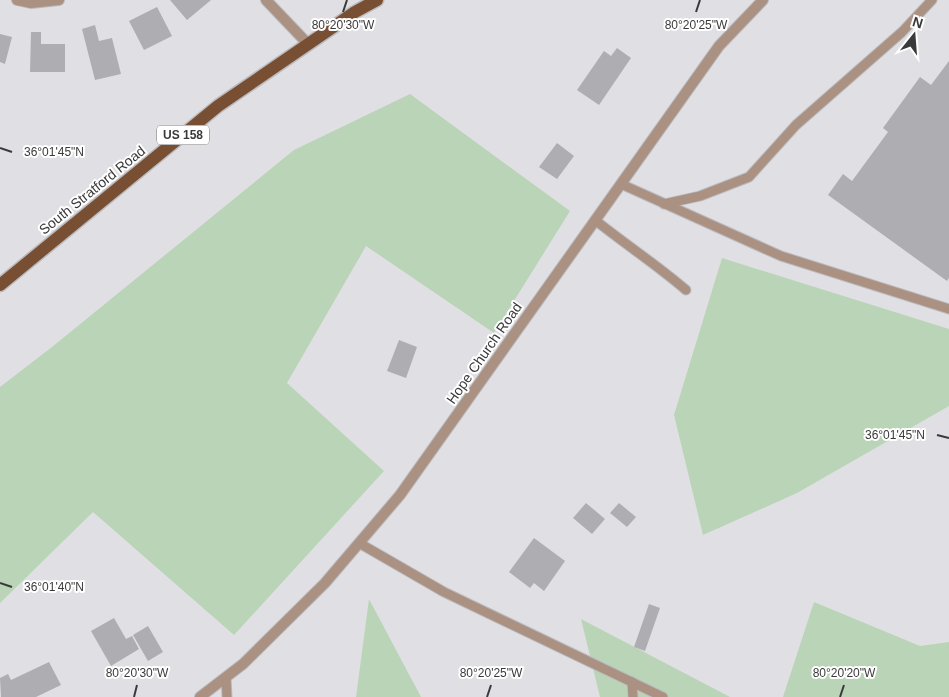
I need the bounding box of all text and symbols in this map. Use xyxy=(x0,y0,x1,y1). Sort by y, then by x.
north arrow xyxy=(889,10,939,60)
text: N xyxy=(911,13,925,32)
text: 80°20'30"W xyxy=(312,18,375,32)
text: 80°20'25"W xyxy=(665,18,728,32)
road number: US 158 xyxy=(157,126,209,144)
street label: South Stratford Road xyxy=(36,142,148,238)
text: 36°01'45"N xyxy=(24,145,84,159)
street label: Hope Church Road xyxy=(443,299,525,407)
text: 36°01'45"N xyxy=(865,428,925,442)
text: 36°01'40"N xyxy=(24,580,84,594)
text: 80°20'30"W xyxy=(106,666,169,680)
text: 80°20'25"W xyxy=(460,666,523,680)
text: 80°20'20"W xyxy=(813,666,876,680)

